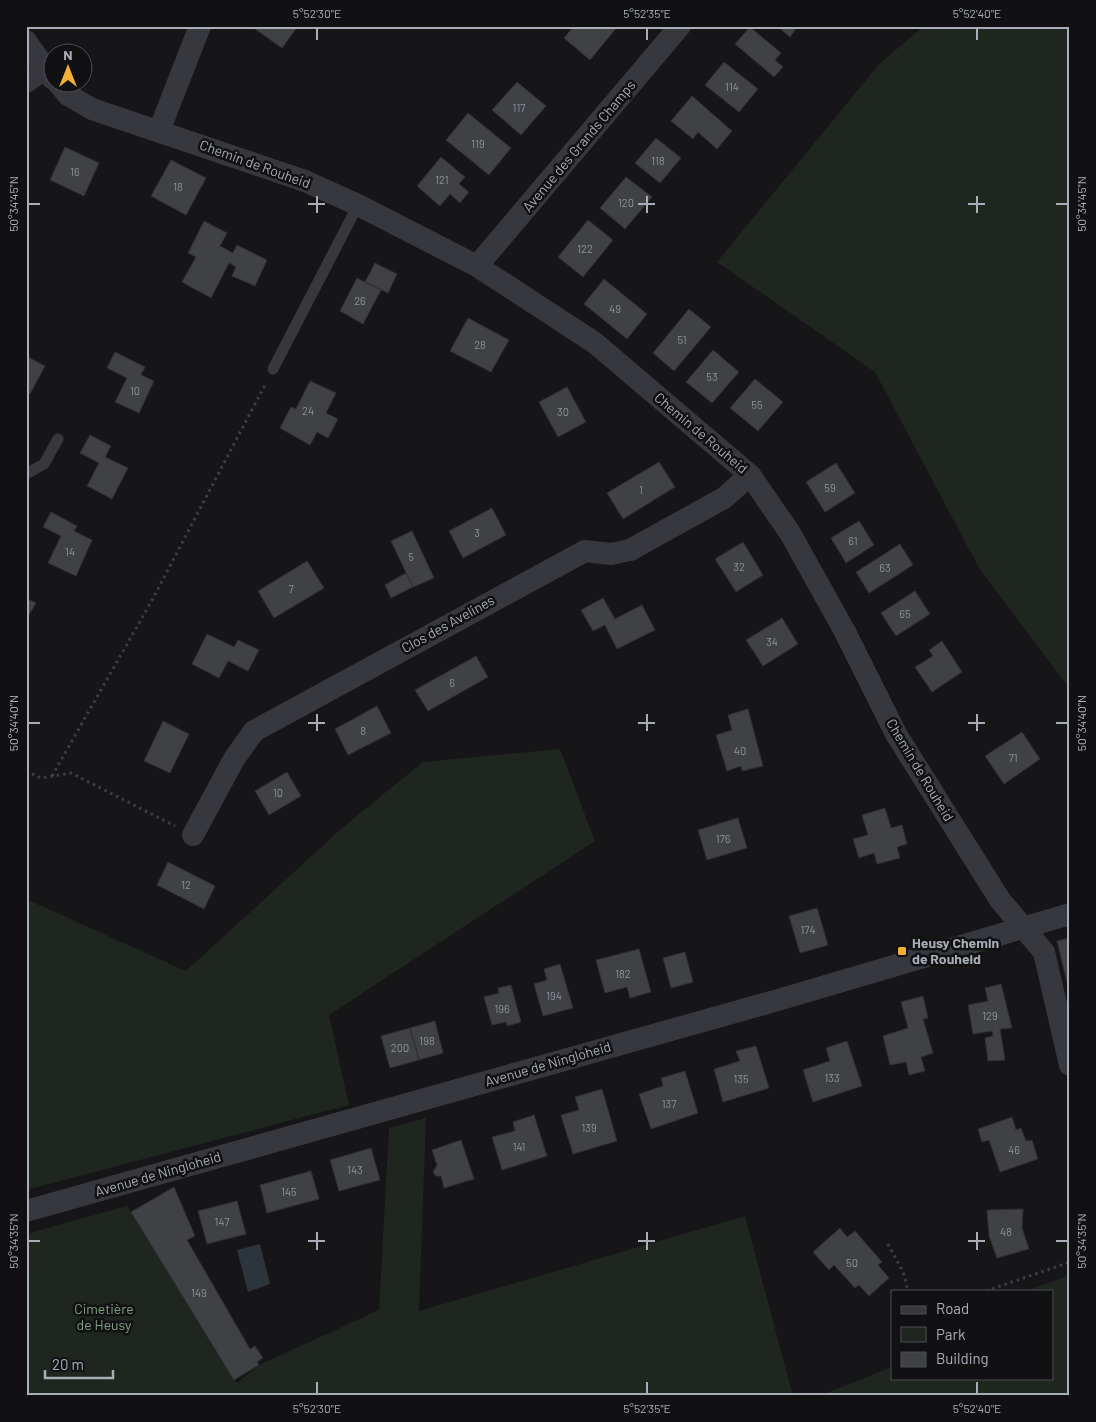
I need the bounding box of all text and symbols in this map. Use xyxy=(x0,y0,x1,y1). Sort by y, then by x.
text: 5°52'30"E xyxy=(293,6,341,20)
text: 5°52'35"E xyxy=(623,6,671,20)
text: 5°52'40"E xyxy=(953,6,1001,20)
north arrow xyxy=(42,42,92,92)
text: N xyxy=(63,46,73,63)
street label: Avenue des Grands Champs xyxy=(519,76,639,215)
house number: 114 xyxy=(725,80,739,93)
house number: 117 xyxy=(513,101,525,114)
street label: Chemin de Rouheid xyxy=(197,136,313,191)
house number: 119 xyxy=(471,137,485,150)
house number: 118 xyxy=(651,154,665,167)
house number: 16 xyxy=(70,165,80,178)
house number: 121 xyxy=(435,173,449,186)
text: 50°34'45"N xyxy=(6,176,20,232)
text: 50°34'45"N xyxy=(1074,176,1088,232)
house number: 18 xyxy=(173,180,183,193)
house number: 120 xyxy=(618,196,634,209)
house number: 122 xyxy=(577,242,593,255)
house number: 26 xyxy=(354,294,366,307)
house number: 49 xyxy=(609,302,621,315)
house number: 51 xyxy=(677,333,687,346)
house number: 28 xyxy=(474,338,486,351)
house number: 53 xyxy=(706,370,718,383)
house number: 10 xyxy=(130,384,140,397)
street label: Chemin de Rouheid xyxy=(651,389,751,477)
house number: 55 xyxy=(751,398,763,411)
house number: 24 xyxy=(302,404,314,417)
house number: 30 xyxy=(557,405,569,418)
house number: 59 xyxy=(824,481,836,494)
house number: 1 xyxy=(639,483,643,496)
house number: 3 xyxy=(474,526,480,539)
house number: 61 xyxy=(848,534,858,547)
house number: 14 xyxy=(65,545,75,558)
house number: 5 xyxy=(408,550,414,563)
house number: 32 xyxy=(733,560,745,573)
house number: 63 xyxy=(879,561,891,574)
house number: 7 xyxy=(288,582,294,595)
street label: Clos des Avelines xyxy=(398,591,497,656)
house number: 65 xyxy=(899,607,911,620)
house number: 34 xyxy=(766,635,778,648)
house number: 6 xyxy=(449,676,455,689)
text: 50°34'40"N xyxy=(6,695,20,751)
text: 50°34'40"N xyxy=(1074,695,1088,751)
street label: Chemin de Rouheid xyxy=(883,715,958,824)
house number: 8 xyxy=(360,724,366,737)
house number: 40 xyxy=(734,744,746,757)
house number: 71 xyxy=(1008,751,1018,764)
house number: 10 xyxy=(273,786,283,799)
house number: 176 xyxy=(716,832,731,845)
house number: 12 xyxy=(181,878,191,891)
house number: 174 xyxy=(800,923,816,936)
place label: Heusy Chemin de Rouheid xyxy=(912,934,999,967)
marker: Heusy Chemin de Rouheid xyxy=(896,945,908,957)
house number: 182 xyxy=(615,967,631,980)
house number: 194 xyxy=(546,989,562,1002)
house number: 196 xyxy=(494,1002,510,1015)
house number: 129 xyxy=(982,1009,998,1022)
house number: 198 xyxy=(419,1034,435,1047)
street label: Avenue de Ningloheid xyxy=(483,1037,613,1090)
house number: 200 xyxy=(391,1041,409,1054)
house number: 133 xyxy=(824,1071,840,1084)
house number: 135 xyxy=(733,1072,749,1085)
house number: 137 xyxy=(662,1097,676,1110)
house number: 139 xyxy=(581,1121,597,1134)
house number: 141 xyxy=(513,1140,525,1153)
house number: 46 xyxy=(1008,1143,1020,1156)
street label: Avenue de Ningloheid xyxy=(93,1147,223,1200)
house number: 143 xyxy=(347,1163,363,1176)
house number: 145 xyxy=(281,1185,297,1198)
text: 50°34'35"N xyxy=(6,1213,20,1269)
text: 50°34'35"N xyxy=(1074,1213,1088,1269)
house number: 147 xyxy=(215,1215,229,1228)
house number: 48 xyxy=(1000,1225,1012,1238)
house number: 50 xyxy=(846,1256,858,1269)
house number: 149 xyxy=(191,1286,207,1299)
legend xyxy=(891,1290,1054,1380)
text: Road xyxy=(936,1299,969,1317)
park label: Cimetière de Heusy xyxy=(74,1300,134,1333)
text: Park xyxy=(936,1325,966,1343)
scale bar xyxy=(45,1347,112,1379)
text: Building xyxy=(936,1349,989,1367)
text: 20 m xyxy=(52,1355,84,1373)
text: 5°52'30"E xyxy=(293,1401,341,1415)
text: 5°52'35"E xyxy=(623,1401,671,1415)
text: 5°52'40"E xyxy=(953,1401,1001,1415)

